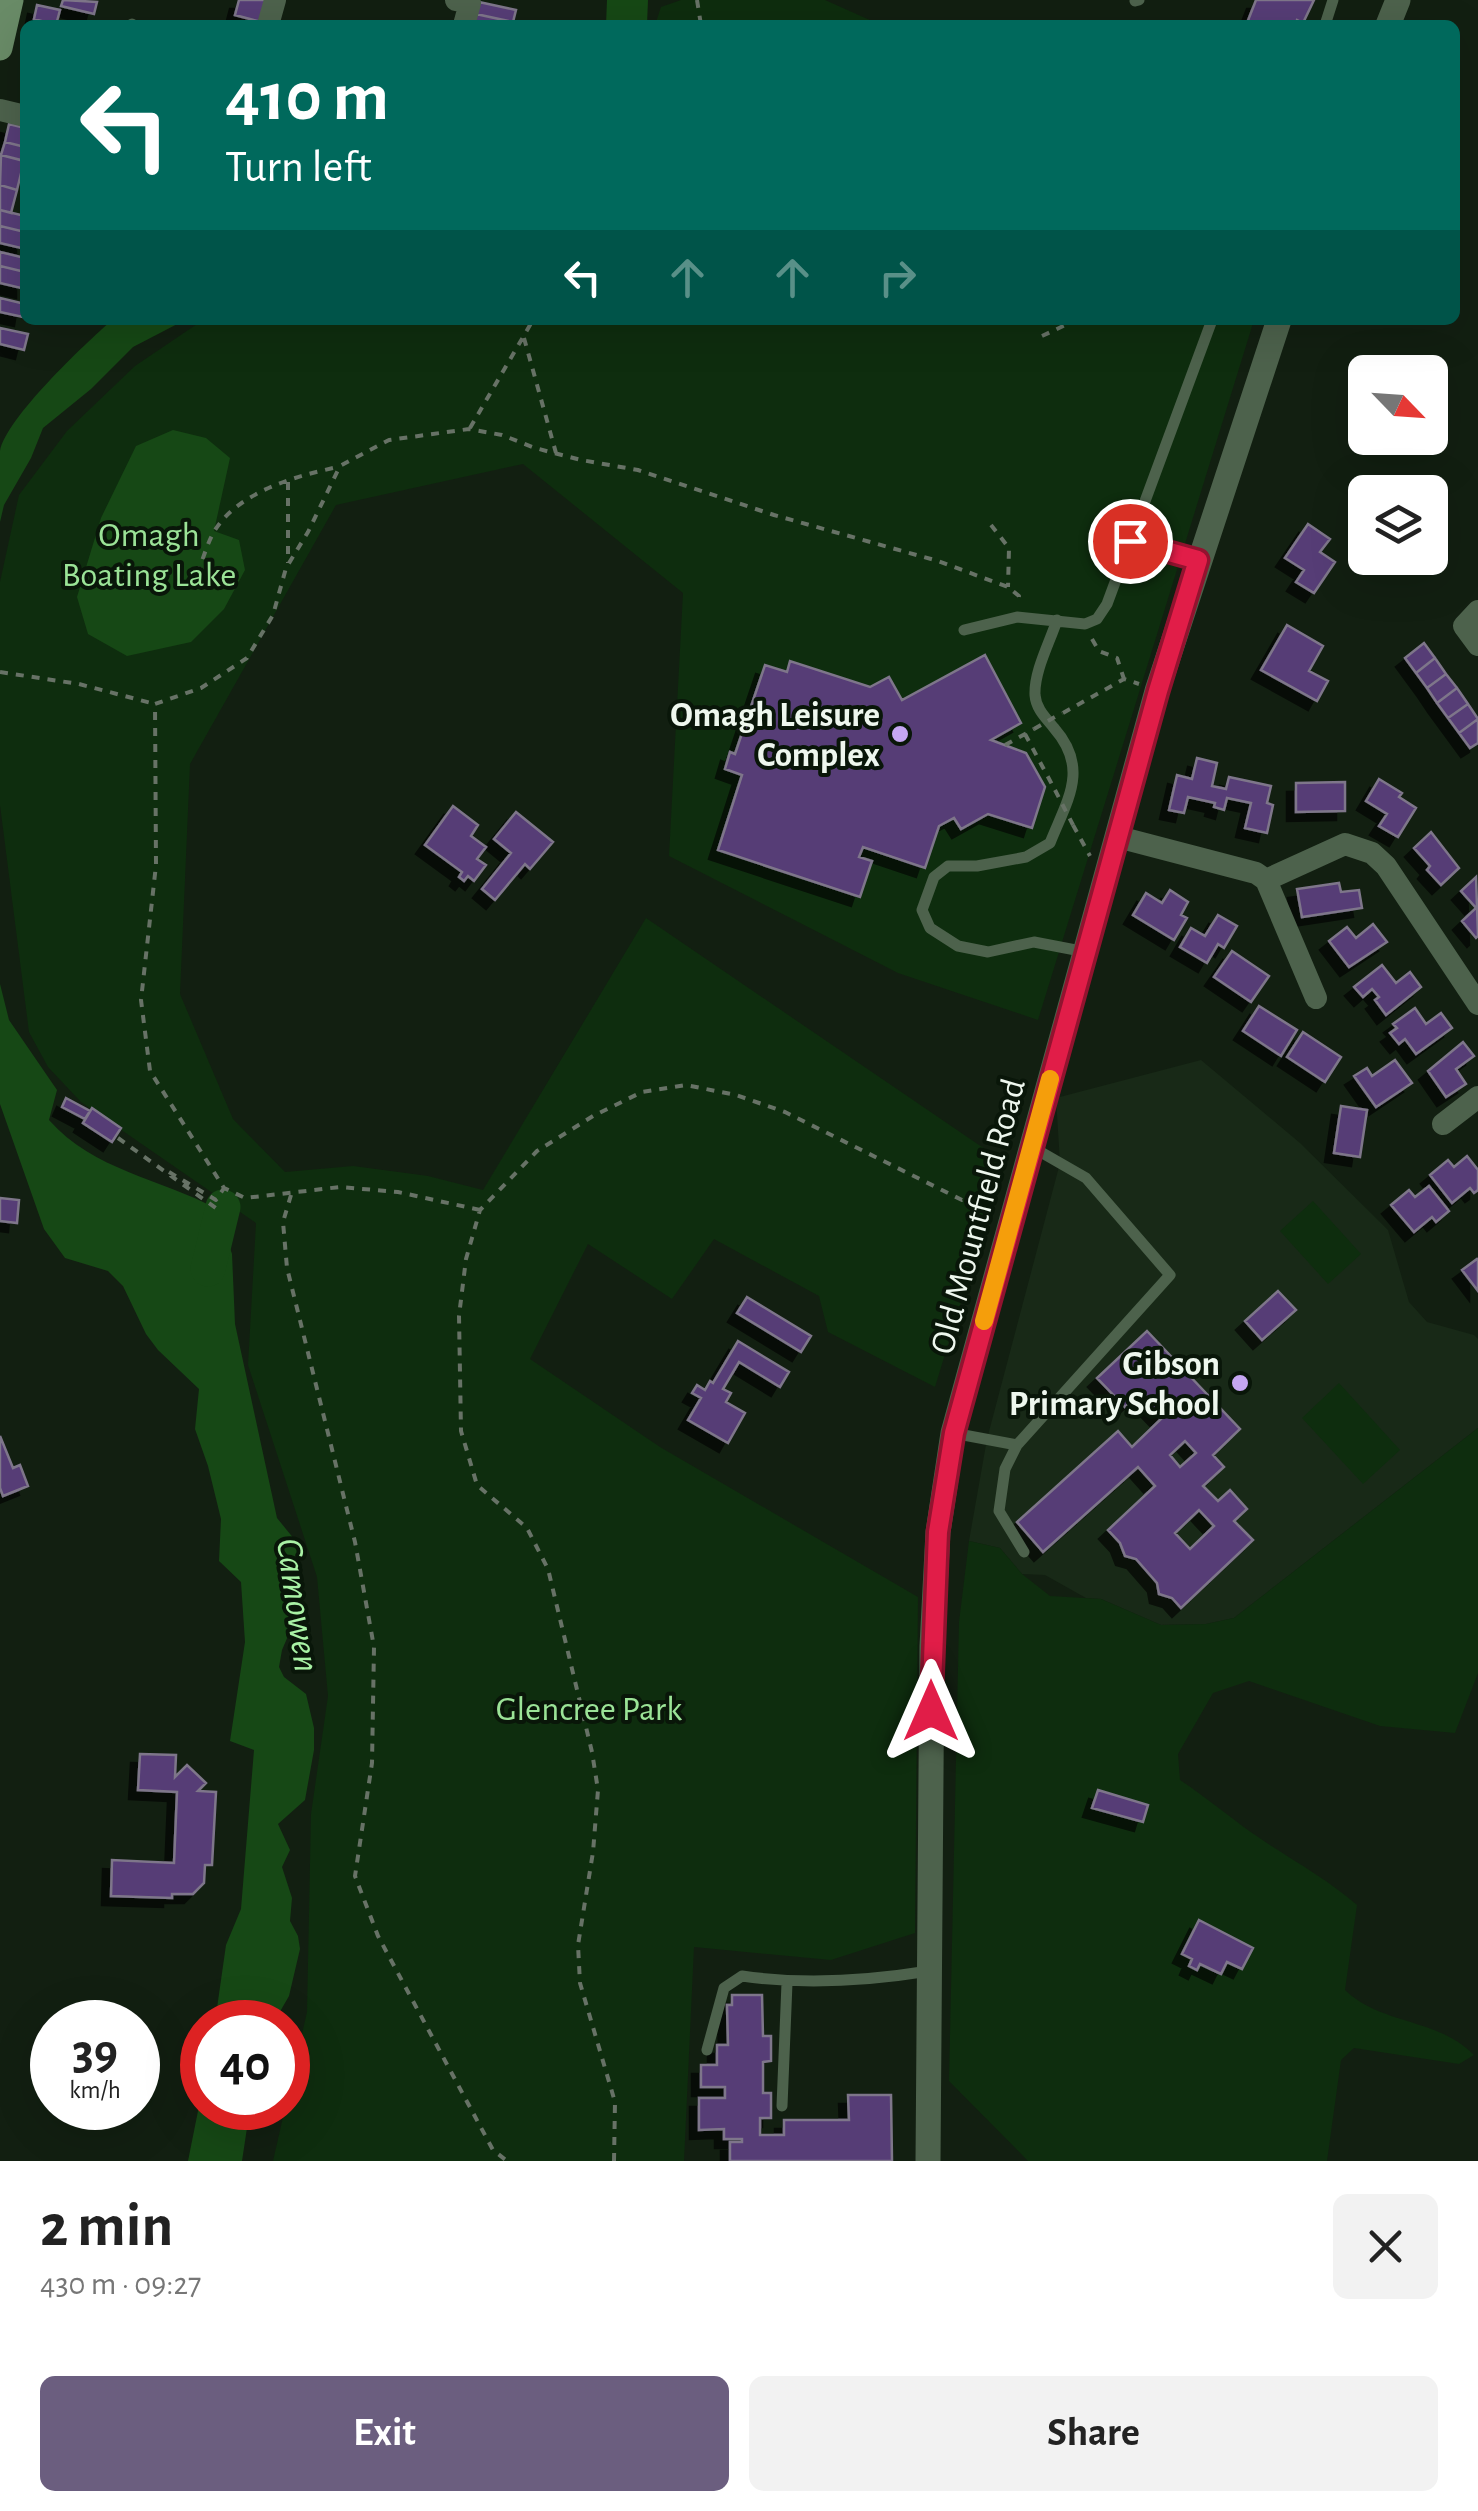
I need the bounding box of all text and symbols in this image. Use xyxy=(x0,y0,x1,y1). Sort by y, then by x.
icon: left xyxy=(60,60,190,190)
text: 410 m xyxy=(225,63,389,133)
text: Turn left xyxy=(225,145,372,190)
icon: left xyxy=(555,250,610,305)
icon: ahead xyxy=(660,250,715,305)
icon: ahead xyxy=(765,250,820,305)
icon: right xyxy=(870,250,925,305)
north arrow xyxy=(1348,355,1448,455)
map controls xyxy=(1348,355,1448,575)
button: layers xyxy=(1348,475,1448,575)
pin xyxy=(1088,499,1173,584)
icon: arrive xyxy=(1103,514,1158,569)
park label: Omagh Boating Lake xyxy=(62,518,236,593)
place label: Omagh Leisure Complex xyxy=(670,698,880,773)
marker: Omagh Leisure Complex xyxy=(889,723,911,745)
street label: Old Mountfield Road xyxy=(925,1075,1032,1358)
place label: Gibson Primary School xyxy=(1009,1347,1220,1422)
marker: Gibson Primary School xyxy=(1229,1372,1251,1394)
water label: Camowen xyxy=(269,1536,325,1675)
position arrow xyxy=(879,1659,983,1763)
park label: Glencree Park xyxy=(496,1692,682,1727)
speed limit sign: 40 xyxy=(180,2000,310,2130)
text: 39 xyxy=(72,2028,118,2078)
text: km/h xyxy=(69,2078,121,2103)
button: close xyxy=(1333,2194,1438,2299)
text: 2 min xyxy=(40,2197,173,2257)
text: 430 m · 09:27 xyxy=(40,2268,201,2300)
button: Exit xyxy=(40,2376,729,2491)
button: Share xyxy=(749,2376,1438,2491)

